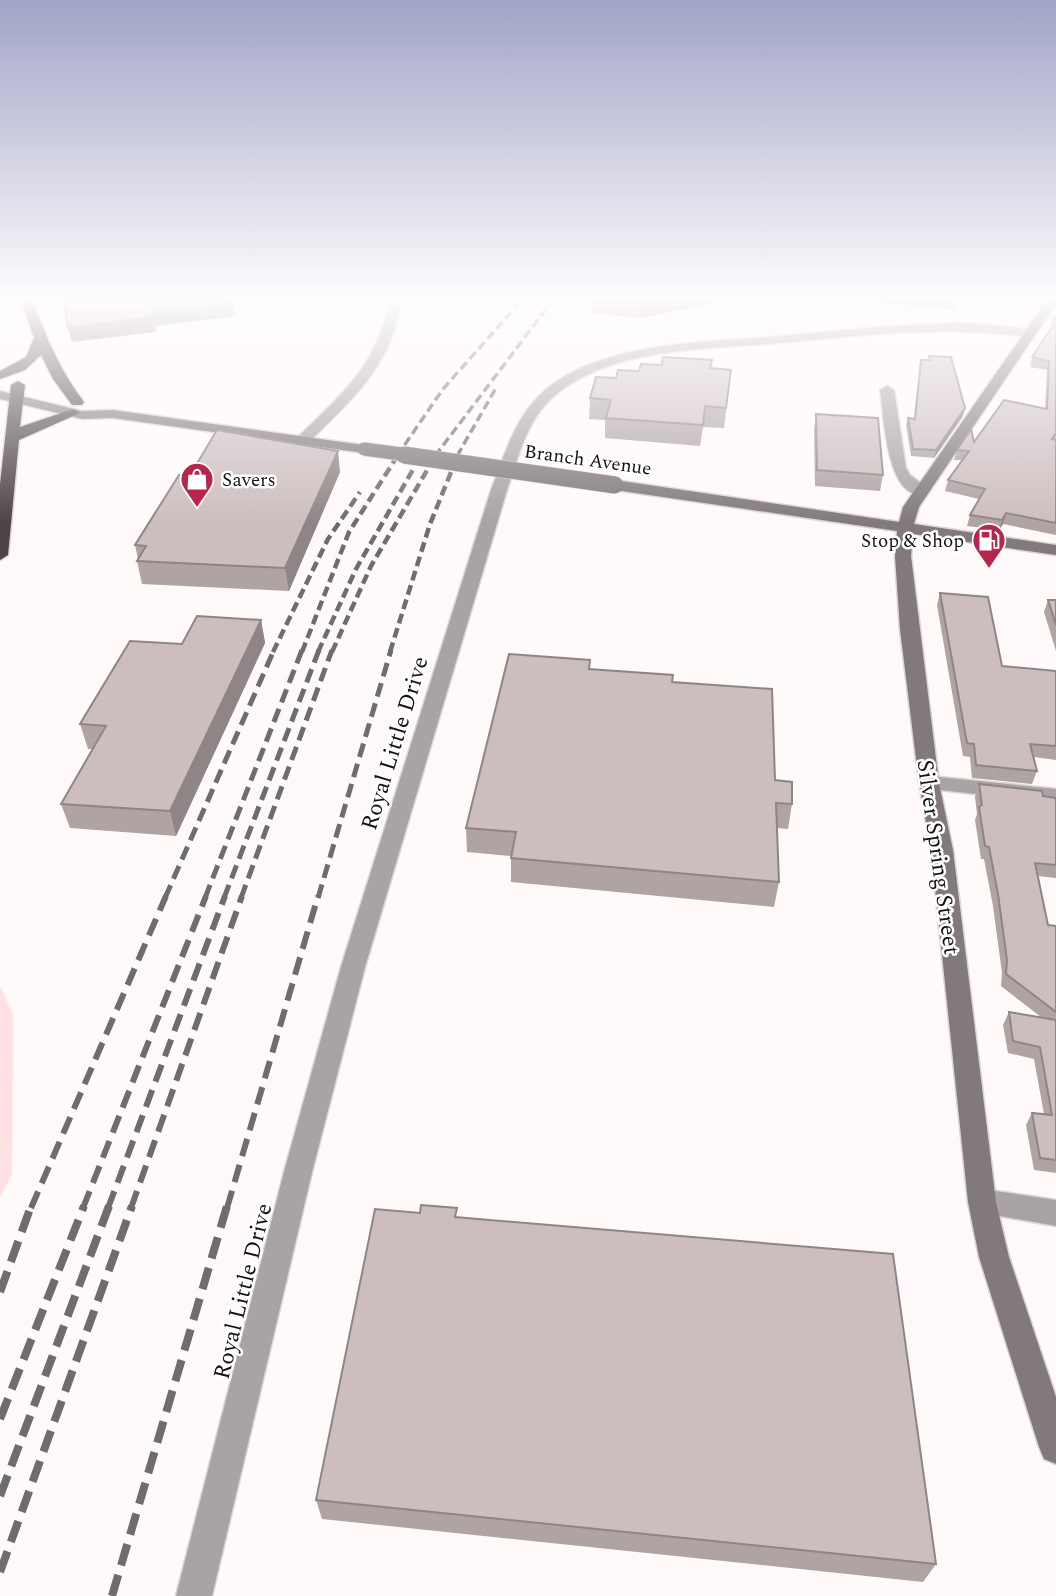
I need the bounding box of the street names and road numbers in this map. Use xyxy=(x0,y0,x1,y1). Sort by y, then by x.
street label: Branch Avenue xyxy=(522,437,653,484)
street label: Royal Little Drive xyxy=(352,652,439,835)
street label: Silver Spring Street xyxy=(906,757,969,957)
street label: Royal Little Drive xyxy=(205,1200,282,1383)

